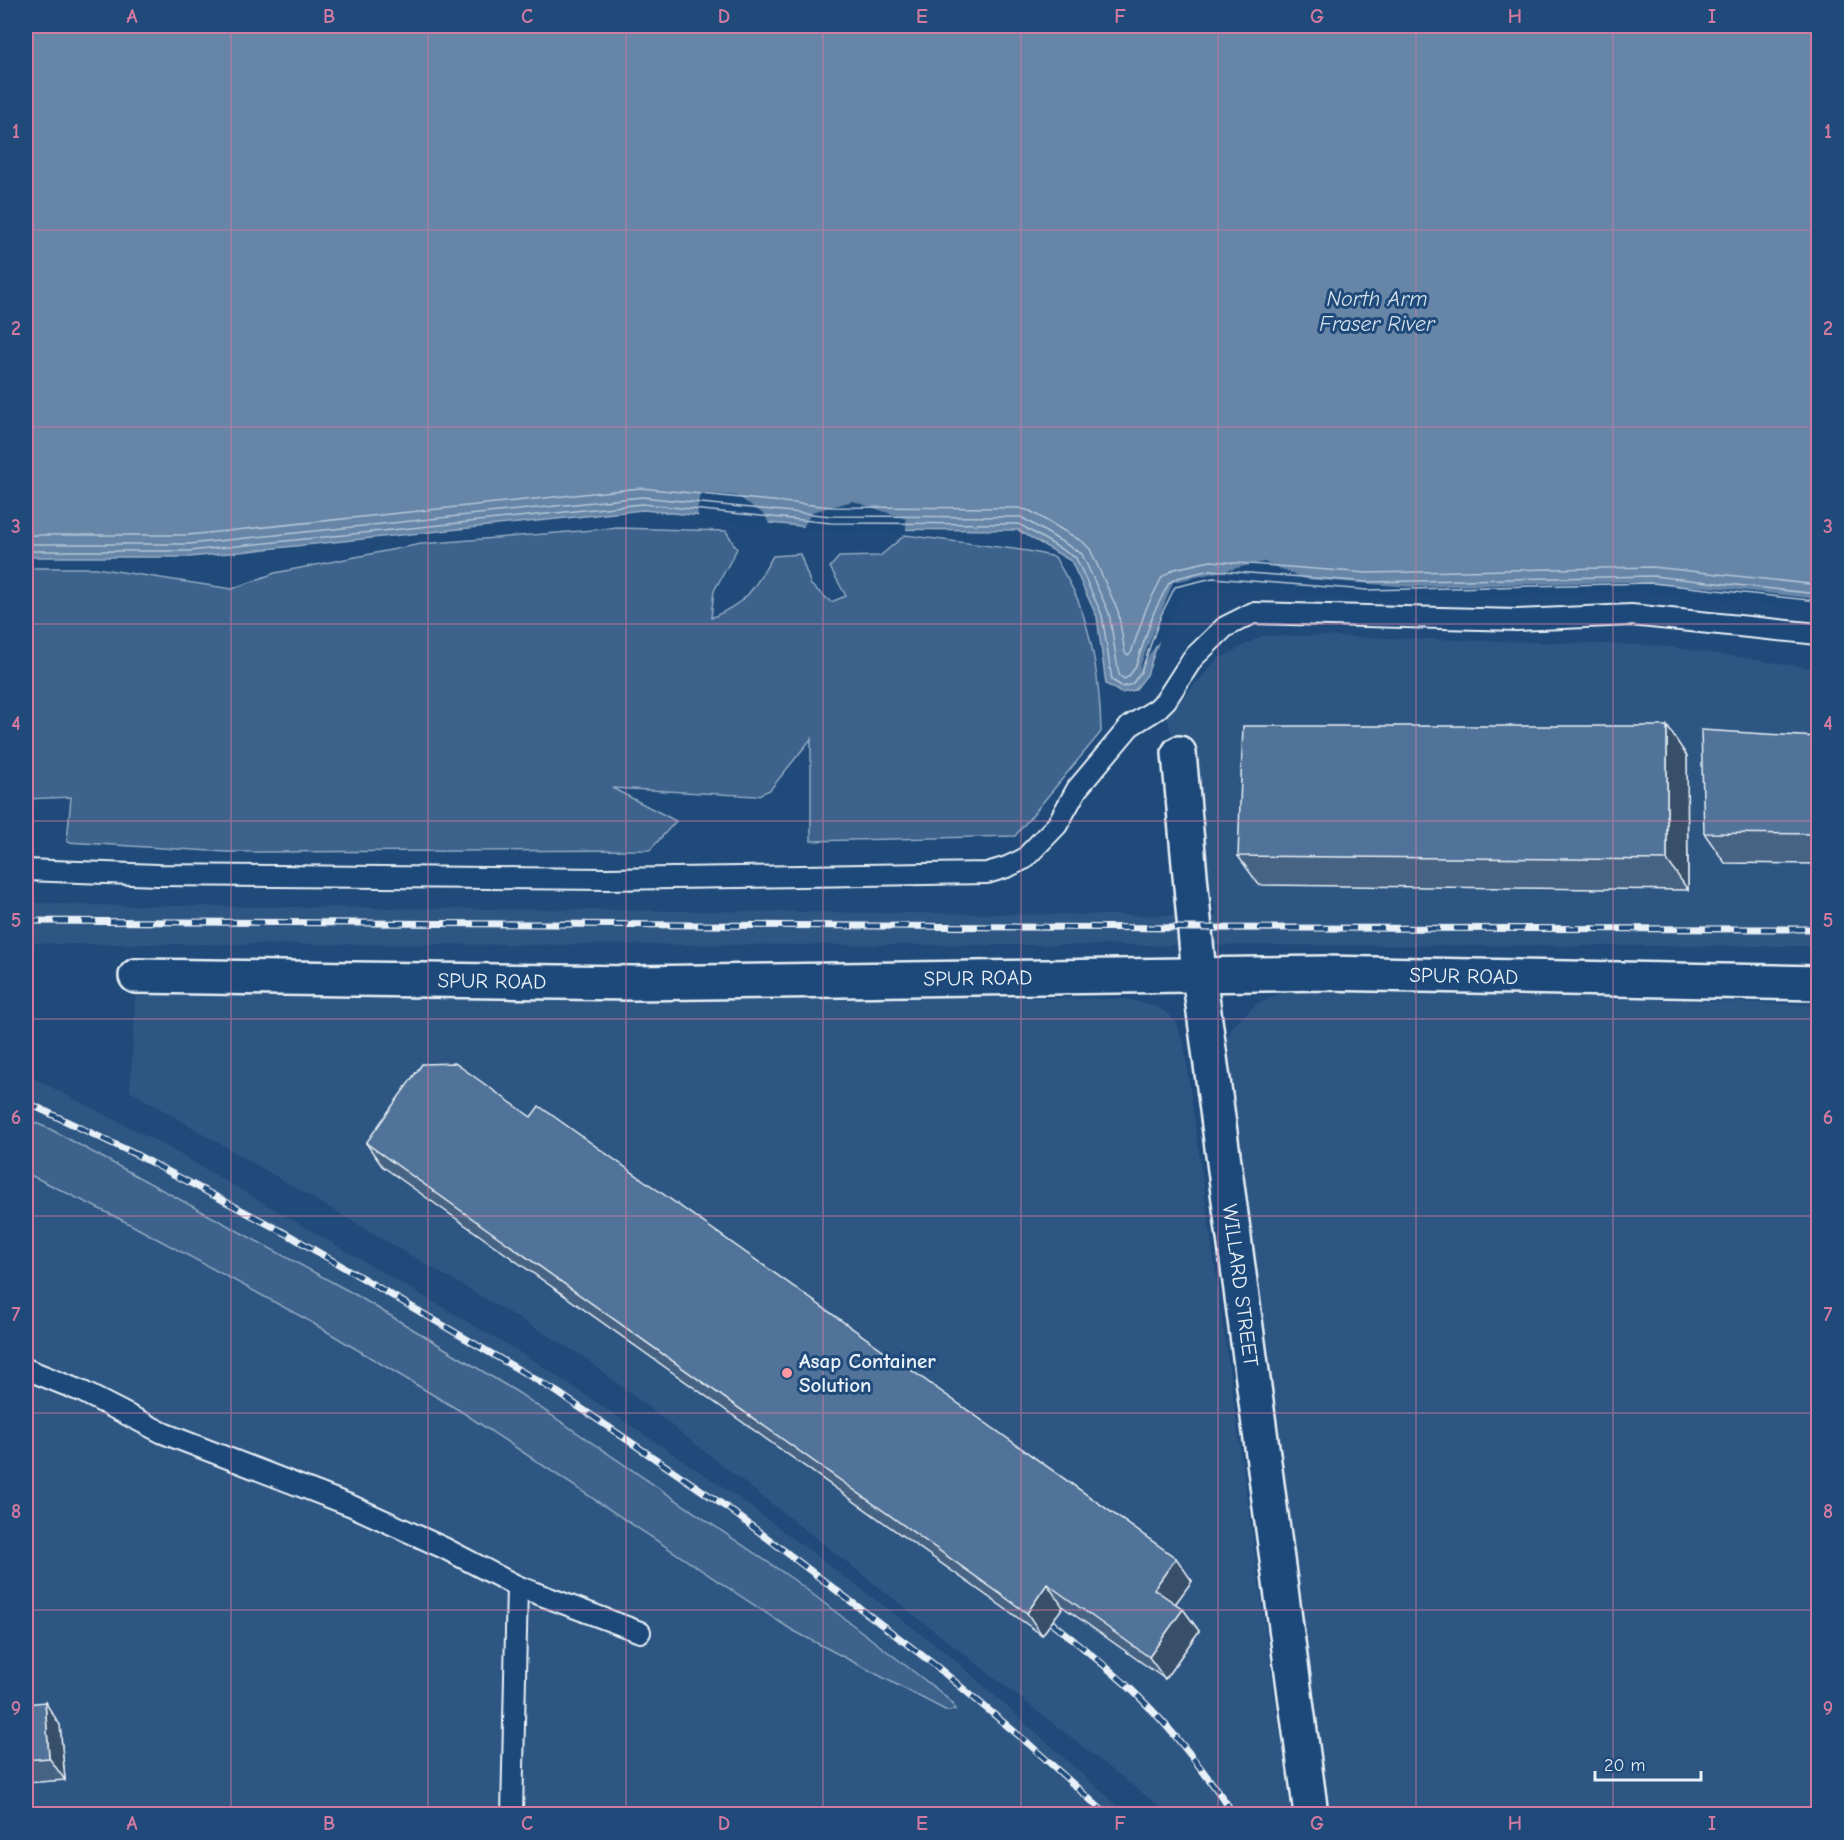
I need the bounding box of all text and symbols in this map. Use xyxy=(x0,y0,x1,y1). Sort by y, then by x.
text: A xyxy=(126,5,138,28)
text: B xyxy=(323,5,335,28)
text: C xyxy=(521,5,533,28)
text: D xyxy=(718,5,730,28)
text: E xyxy=(916,5,928,28)
text: F xyxy=(1114,5,1126,28)
text: G xyxy=(1310,5,1324,28)
text: H xyxy=(1508,5,1522,28)
text: I xyxy=(1708,5,1716,28)
text: 1 xyxy=(12,120,20,143)
text: 1 xyxy=(1824,120,1832,143)
water label: North Arm Fraser River xyxy=(1319,286,1436,337)
text: 2 xyxy=(11,317,21,340)
text: 2 xyxy=(1823,317,1833,340)
text: 3 xyxy=(11,515,21,538)
text: 3 xyxy=(1823,515,1833,538)
text: 4 xyxy=(11,712,21,735)
text: 4 xyxy=(1823,712,1833,735)
text: 5 xyxy=(11,909,21,932)
text: 5 xyxy=(1823,909,1833,932)
street label: SPUR ROAD xyxy=(1409,963,1519,989)
street label: SPUR ROAD xyxy=(923,965,1033,991)
street label: SPUR ROAD xyxy=(437,968,547,994)
text: 6 xyxy=(11,1106,21,1129)
text: 6 xyxy=(1823,1106,1833,1129)
street label: WILLARD STREET xyxy=(1218,1203,1263,1368)
text: 7 xyxy=(12,1303,21,1326)
text: 7 xyxy=(1824,1303,1833,1326)
place label: Asap Container Solution xyxy=(799,1349,936,1397)
marker: Asap Container Solution xyxy=(780,1366,794,1380)
text: 8 xyxy=(11,1500,21,1523)
text: 8 xyxy=(1823,1500,1833,1523)
text: 9 xyxy=(11,1697,21,1720)
text: 9 xyxy=(1823,1697,1833,1720)
scale bar xyxy=(1595,1744,1702,1782)
text: 20 m xyxy=(1604,1755,1645,1776)
text: A xyxy=(126,1812,138,1835)
text: B xyxy=(323,1812,335,1835)
text: C xyxy=(521,1812,533,1835)
text: D xyxy=(718,1812,730,1835)
text: E xyxy=(916,1812,928,1835)
text: F xyxy=(1114,1812,1126,1835)
text: G xyxy=(1310,1812,1324,1835)
text: H xyxy=(1508,1812,1522,1835)
text: I xyxy=(1708,1812,1716,1835)

